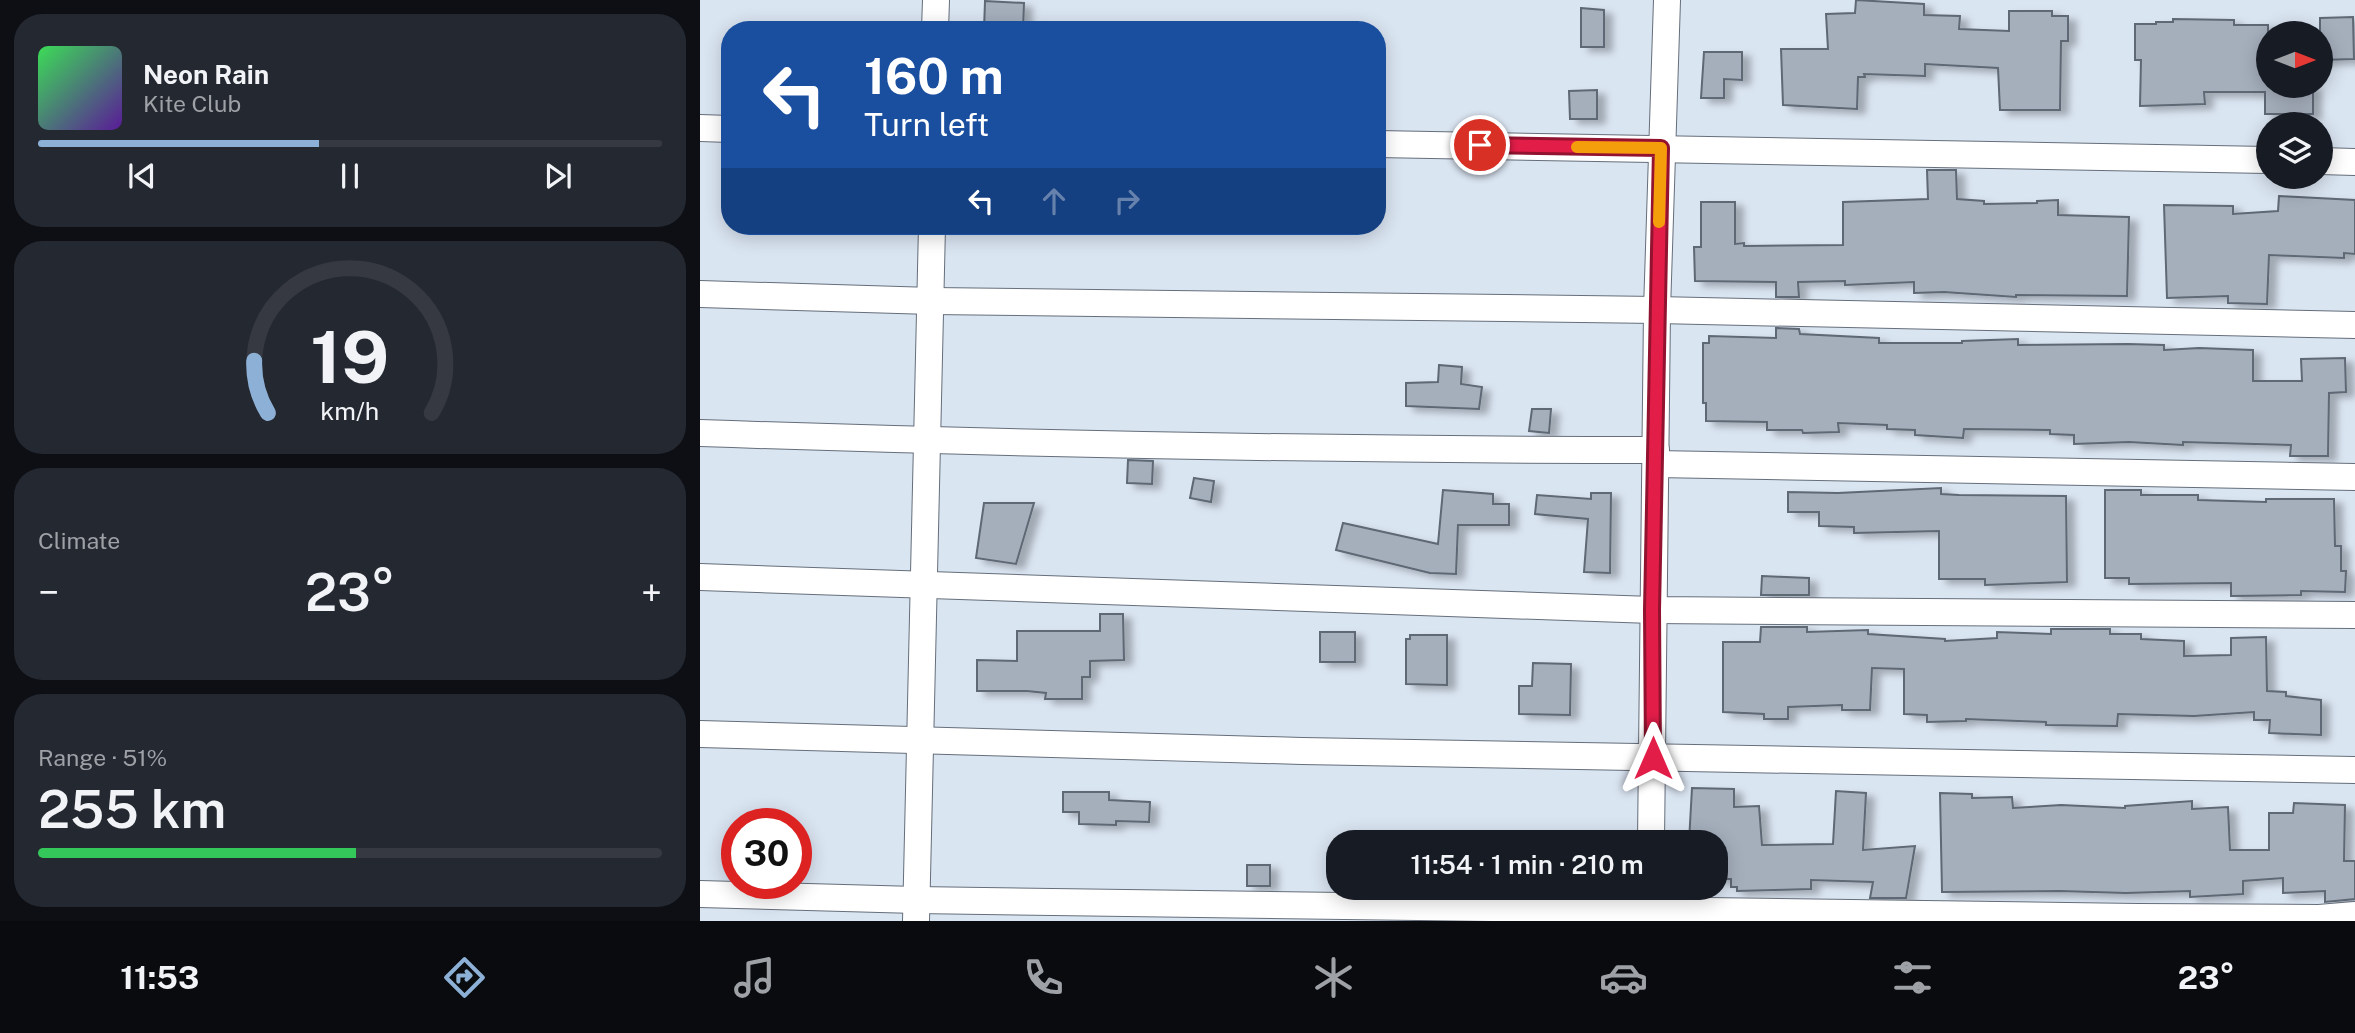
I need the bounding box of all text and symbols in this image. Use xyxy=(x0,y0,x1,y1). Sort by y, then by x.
north arrow xyxy=(2256,21,2333,98)
map controls xyxy=(2256,21,2333,189)
text: 160 m xyxy=(864,47,1004,105)
icon: left xyxy=(749,49,840,140)
text: Neon Rain xyxy=(143,59,269,90)
text: Kite Club xyxy=(143,90,241,117)
text: Turn left xyxy=(864,106,989,143)
button: layers xyxy=(2256,112,2333,189)
pin xyxy=(1450,115,1510,175)
icon: arrive xyxy=(1461,126,1499,164)
icon: previous xyxy=(123,157,161,195)
icon: pause xyxy=(331,157,369,195)
icon: next xyxy=(539,157,577,195)
icon: left xyxy=(962,182,1000,220)
icon: ahead xyxy=(1035,182,1073,220)
icon: right xyxy=(1108,182,1146,220)
text: 19 xyxy=(310,315,390,400)
text: km/h xyxy=(321,396,379,426)
text: Climate xyxy=(38,527,120,554)
text: 23° xyxy=(305,562,395,623)
text: − xyxy=(38,570,59,615)
text: + xyxy=(641,570,662,615)
position arrow xyxy=(1616,721,1690,795)
text: Range · 51% xyxy=(38,744,167,771)
text: 255 km xyxy=(38,779,226,840)
speed limit sign: 30 xyxy=(721,808,812,899)
text: 11:54 · 1 min · 210 m xyxy=(1410,849,1644,880)
icon: directions xyxy=(440,953,489,1002)
icon: music xyxy=(730,953,779,1002)
icon: phone xyxy=(1019,953,1068,1002)
icon: climate xyxy=(1309,953,1358,1002)
icon: car xyxy=(1599,953,1648,1002)
icon: filters xyxy=(1888,953,1937,1002)
text: 11:53 xyxy=(120,959,199,996)
text: 23° xyxy=(2178,959,2235,996)

